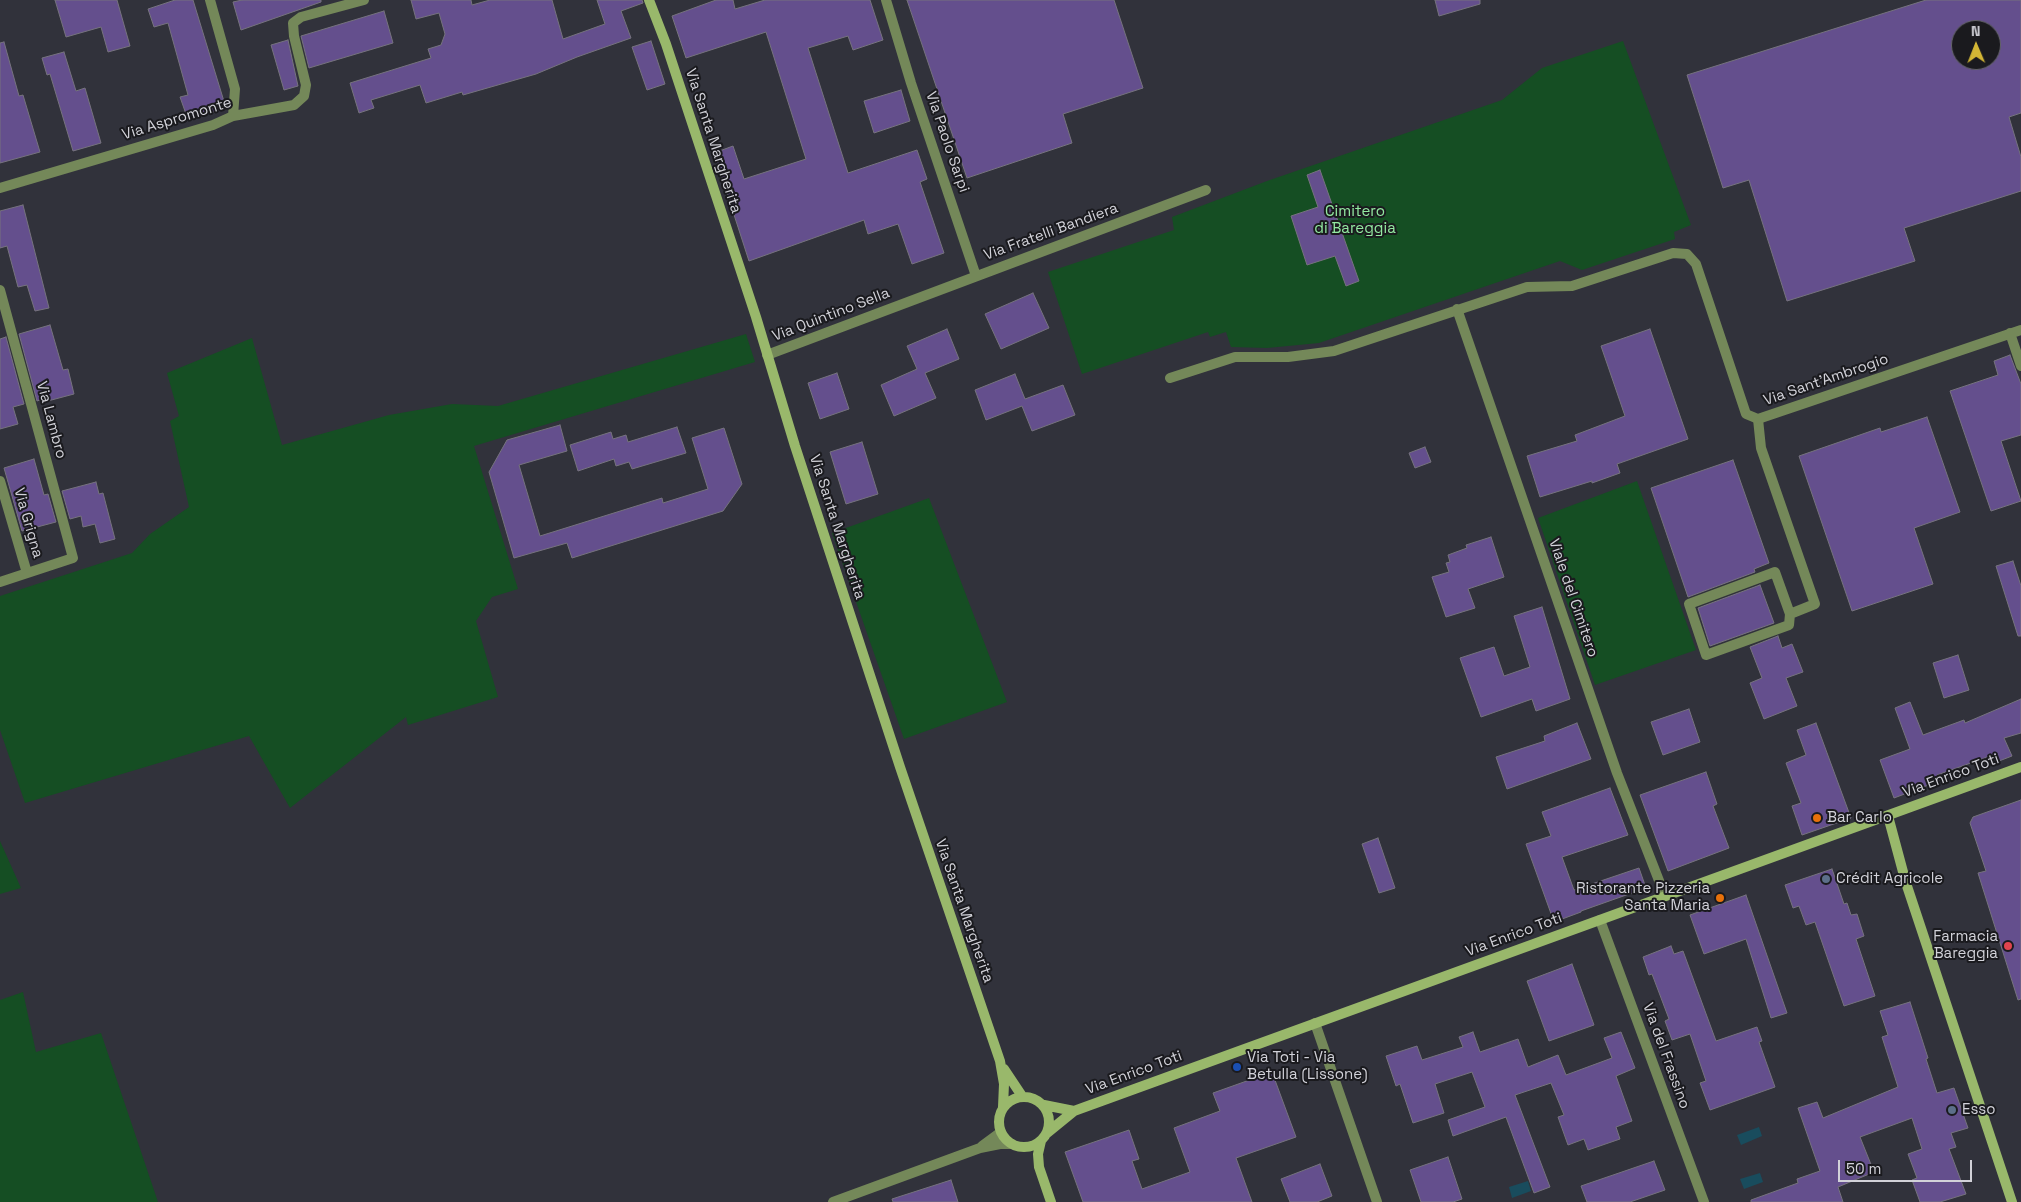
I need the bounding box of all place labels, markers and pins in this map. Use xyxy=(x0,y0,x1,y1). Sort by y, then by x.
place label: Bar Carlo xyxy=(1827,809,1892,827)
marker: Bar Carlo xyxy=(1811,812,1823,824)
place label: Crédit Agricole xyxy=(1836,870,1943,888)
marker: Crédit Agricole xyxy=(1820,873,1832,885)
place label: Ristorante Pizzeria Santa Maria xyxy=(1576,880,1710,915)
marker: Ristorante Pizzeria Santa Maria xyxy=(1714,892,1726,904)
place label: Farmacia Bareggia xyxy=(1933,928,1998,963)
marker: Farmacia Bareggia xyxy=(2002,940,2014,952)
place label: Via Toti - Via Betulla (Lissone) xyxy=(1247,1049,1368,1084)
marker: Via Toti - Via Betulla (Lissone) xyxy=(1231,1061,1243,1073)
place label: Esso xyxy=(1962,1101,1996,1119)
marker: Esso xyxy=(1946,1104,1958,1116)

